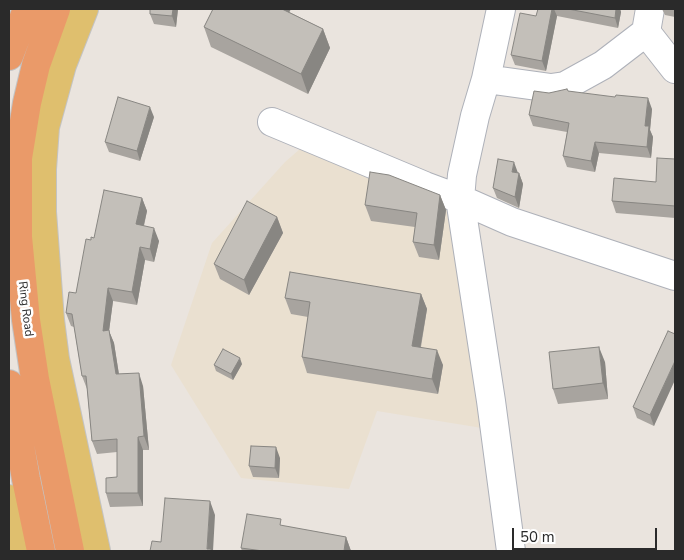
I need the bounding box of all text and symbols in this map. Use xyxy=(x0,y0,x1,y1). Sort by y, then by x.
street label: Ring Road xyxy=(14,280,36,338)
scale bar xyxy=(514,518,659,550)
text: 50 m xyxy=(520,527,555,547)

